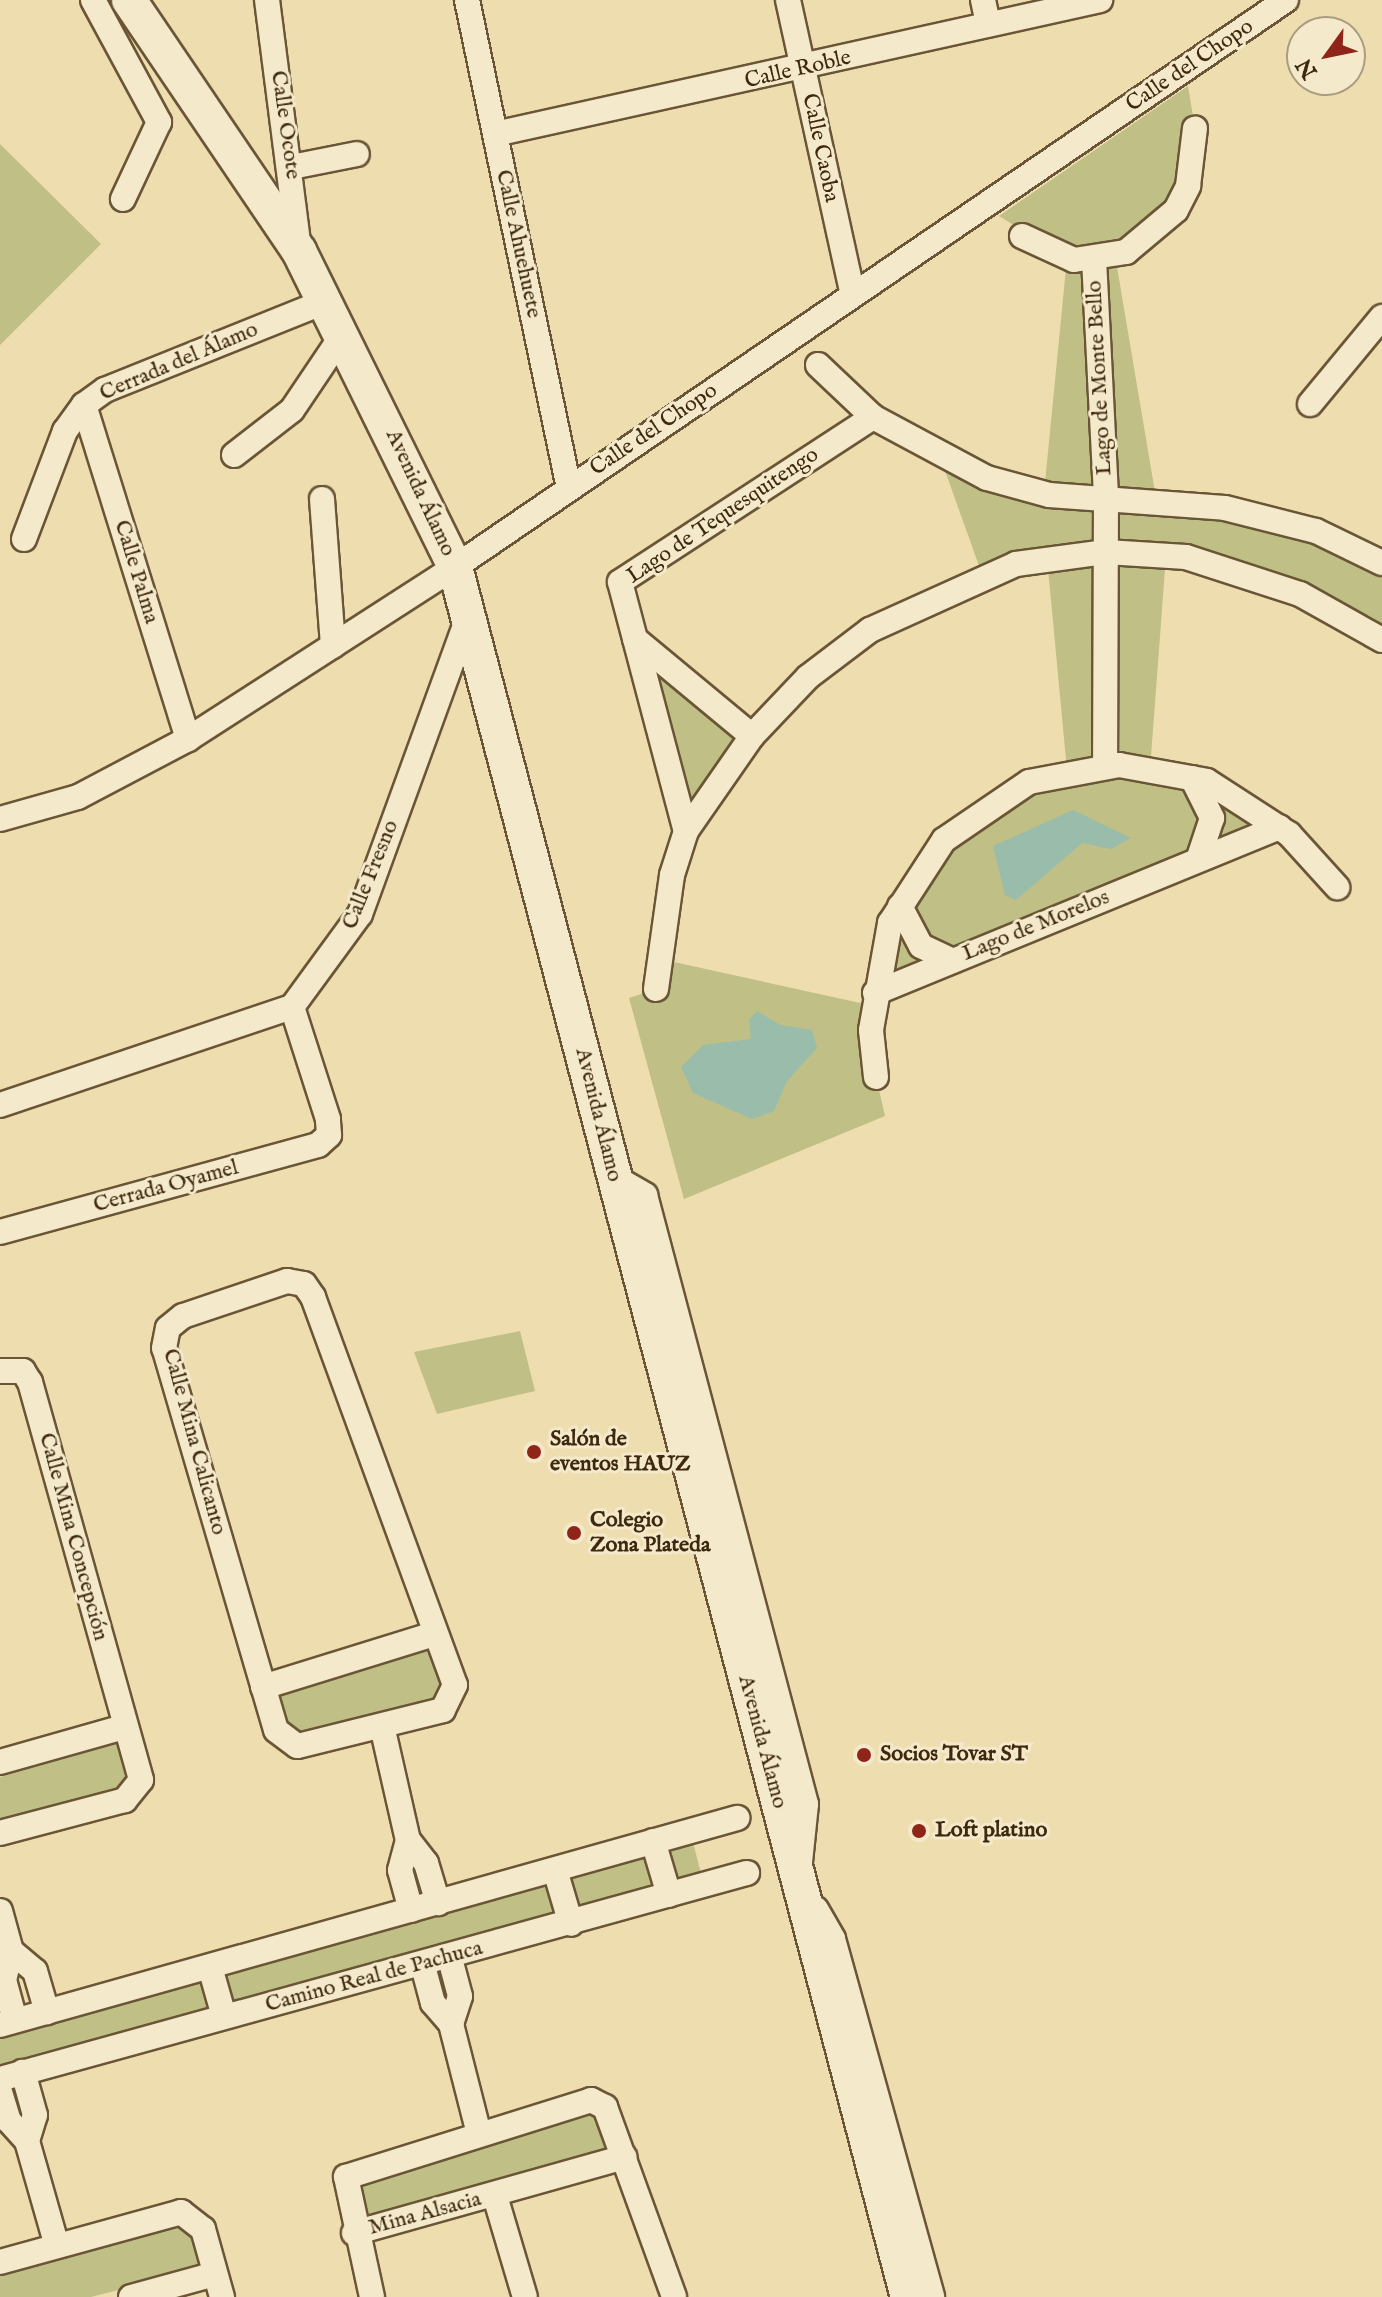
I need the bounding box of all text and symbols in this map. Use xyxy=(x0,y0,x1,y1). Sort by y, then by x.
street label: Calle del Chopo xyxy=(1121,14,1259,118)
north arrow xyxy=(1286,16,1366,96)
street label: Calle Roble xyxy=(742,45,854,95)
text: N xyxy=(1291,52,1324,84)
street label: Calle Ocote xyxy=(264,69,306,181)
street label: Calle Caoba xyxy=(796,91,844,205)
street label: Calle Ahuehuete xyxy=(489,168,547,320)
street label: Lago de Monte Bello xyxy=(1082,280,1118,476)
street label: Cerrada del Álamo xyxy=(96,317,262,407)
street label: Calle del Chopo xyxy=(585,378,723,482)
street label: Avenida Álamo xyxy=(379,425,461,561)
street label: Lago de Tequesquitengo xyxy=(622,442,824,590)
street label: Calle Palma xyxy=(108,517,164,627)
street label: Calle Fresno xyxy=(337,817,405,933)
street label: Lago de Morelos xyxy=(959,885,1113,967)
street label: Avenida Álamo xyxy=(569,1045,627,1185)
street label: Cerrada Oyamel xyxy=(91,1155,241,1219)
street label: Calle Mina Calicanto xyxy=(156,1346,232,1538)
place label: Salón de eventos HAUZ xyxy=(550,1426,690,1478)
street label: Calle Mina Concepción xyxy=(33,1430,113,1644)
marker: Salón de eventos HAUZ xyxy=(525,1443,543,1461)
place label: Colegio Zona Plateda xyxy=(590,1507,710,1558)
marker: Colegio Zona Plateda xyxy=(565,1524,583,1542)
street label: Avenida Álamo xyxy=(732,1672,792,1812)
place label: Socios Tovar ST xyxy=(880,1742,1028,1768)
marker: Socios Tovar ST xyxy=(855,1746,873,1764)
place label: Loft platino xyxy=(935,1818,1047,1844)
marker: Loft platino xyxy=(910,1822,928,1840)
street label: Camino Real de Pachuca xyxy=(263,1935,485,2019)
street label: Mina Alsacia xyxy=(366,2186,484,2242)

